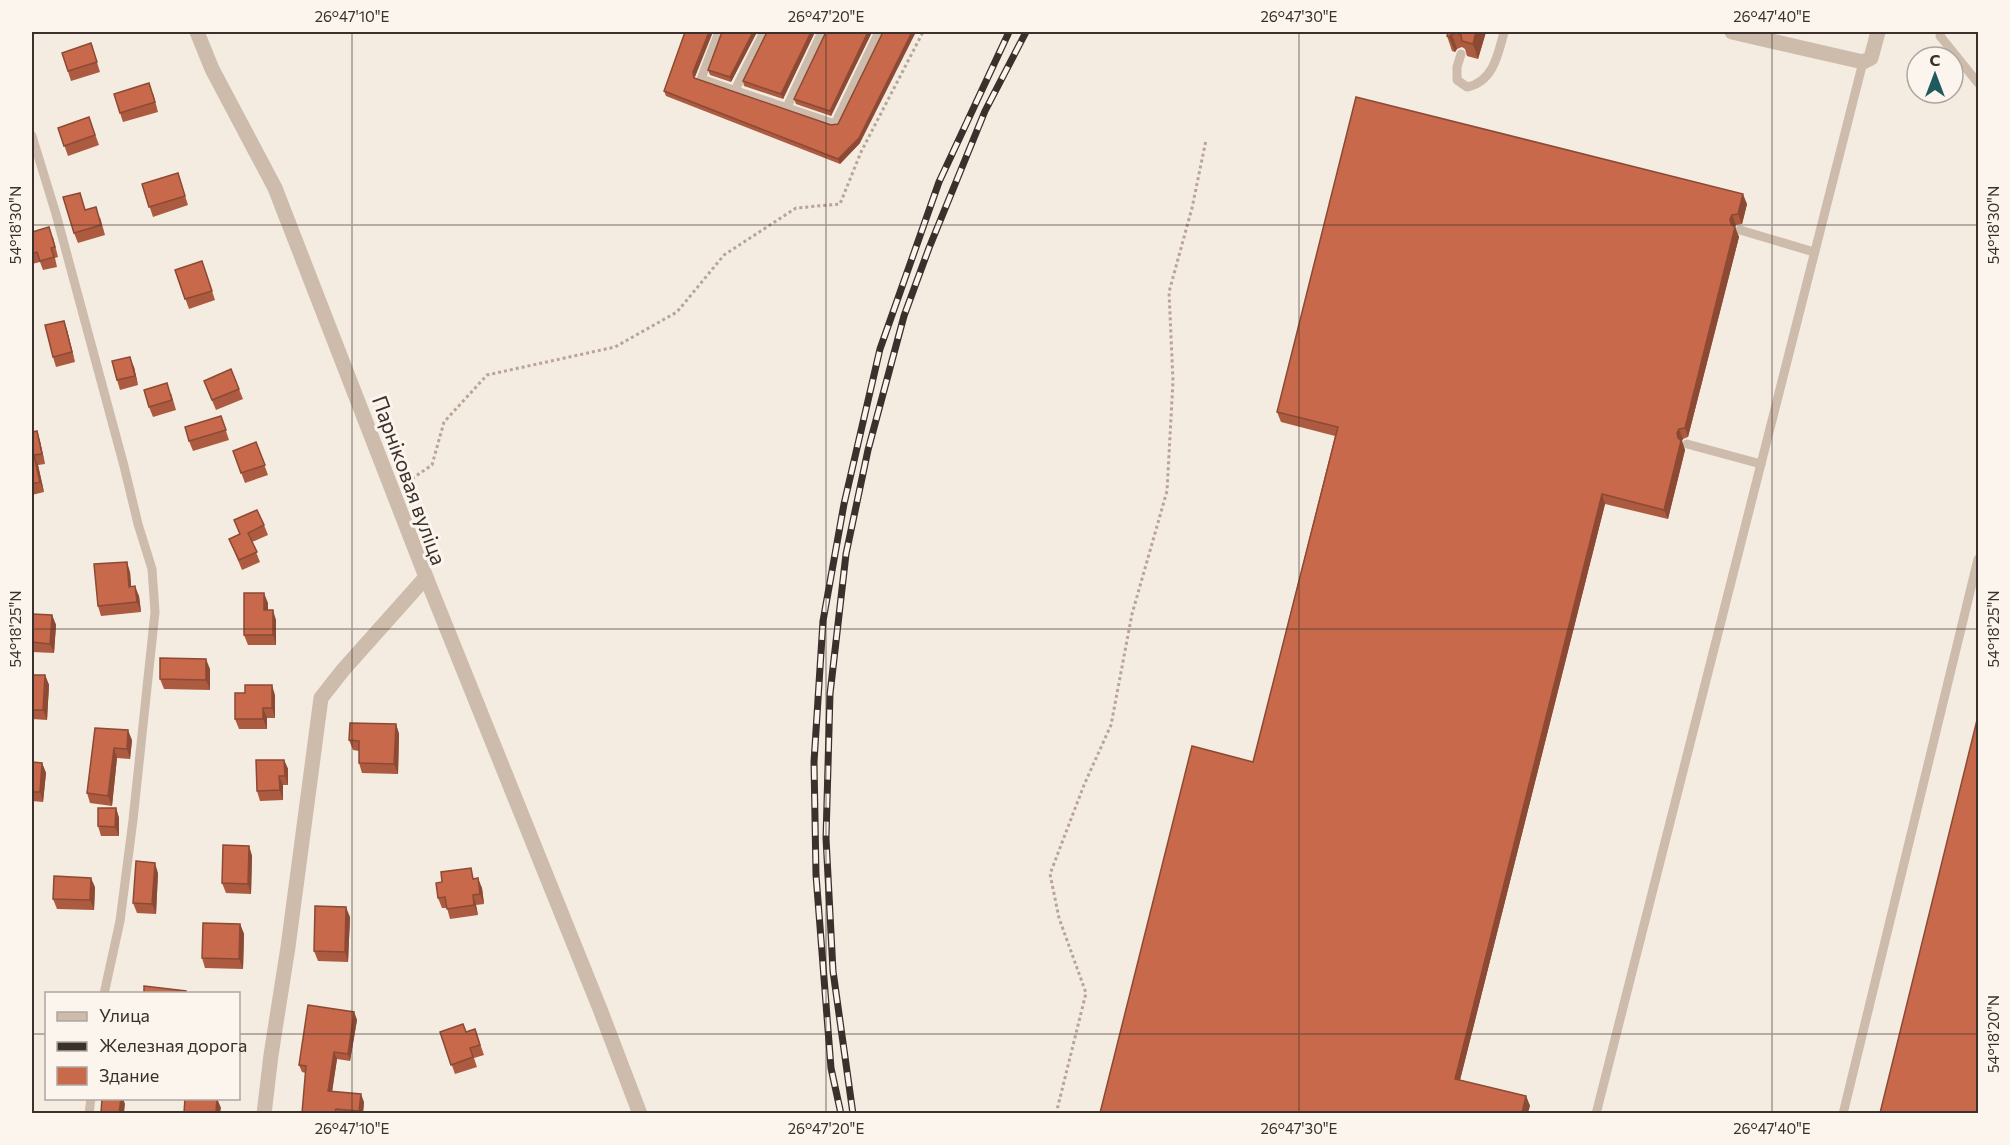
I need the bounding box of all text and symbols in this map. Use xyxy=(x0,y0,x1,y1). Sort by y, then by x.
text: 26°47'10"E xyxy=(315,7,389,25)
text: 26°47'20"E xyxy=(788,7,864,25)
text: 26°47'30"E xyxy=(1261,7,1338,25)
text: 26°47'40"E xyxy=(1733,7,1811,25)
north arrow xyxy=(1905,45,1965,105)
text: С xyxy=(1930,50,1941,69)
text: 54°18'30"N xyxy=(6,186,24,264)
text: 54°18'30"N xyxy=(1984,186,2002,264)
street label: Парніковая вуліца xyxy=(368,392,452,568)
text: 54°18'25"N xyxy=(6,590,24,668)
text: 54°18'25"N xyxy=(1984,590,2002,668)
legend xyxy=(45,992,240,1100)
text: 54°18'20"N xyxy=(1984,995,2002,1073)
text: Улица xyxy=(99,1004,150,1026)
text: Железная дорога xyxy=(99,1034,247,1056)
text: Здание xyxy=(99,1064,159,1086)
text: 26°47'10"E xyxy=(315,1119,389,1137)
text: 26°47'20"E xyxy=(788,1119,864,1137)
text: 26°47'30"E xyxy=(1261,1119,1338,1137)
text: 26°47'40"E xyxy=(1733,1119,1811,1137)

